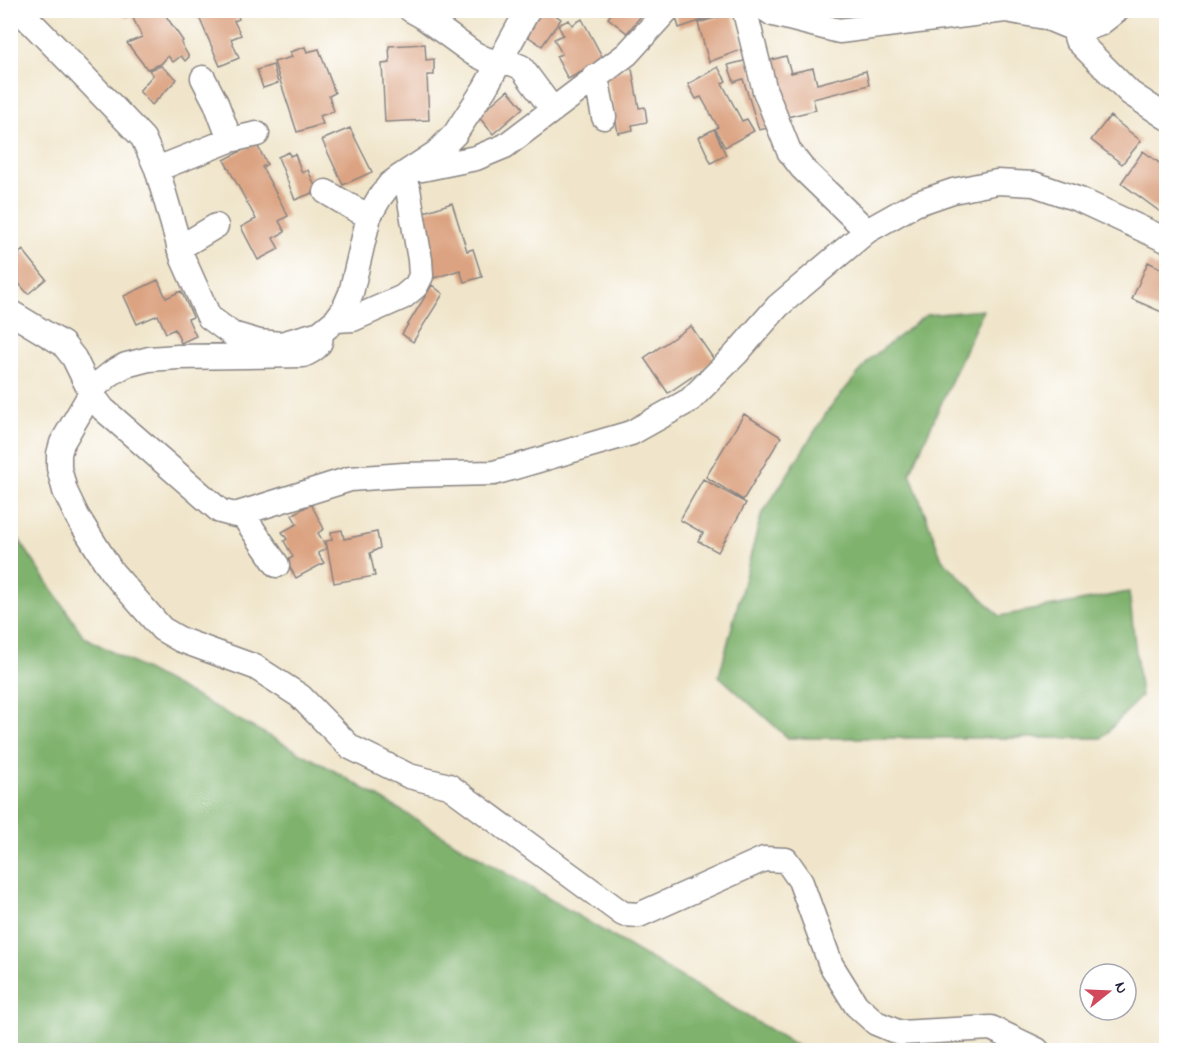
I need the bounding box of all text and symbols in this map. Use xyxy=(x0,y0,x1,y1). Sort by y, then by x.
north arrow xyxy=(1078,962,1138,1022)
text: N xyxy=(1107,979,1134,997)

